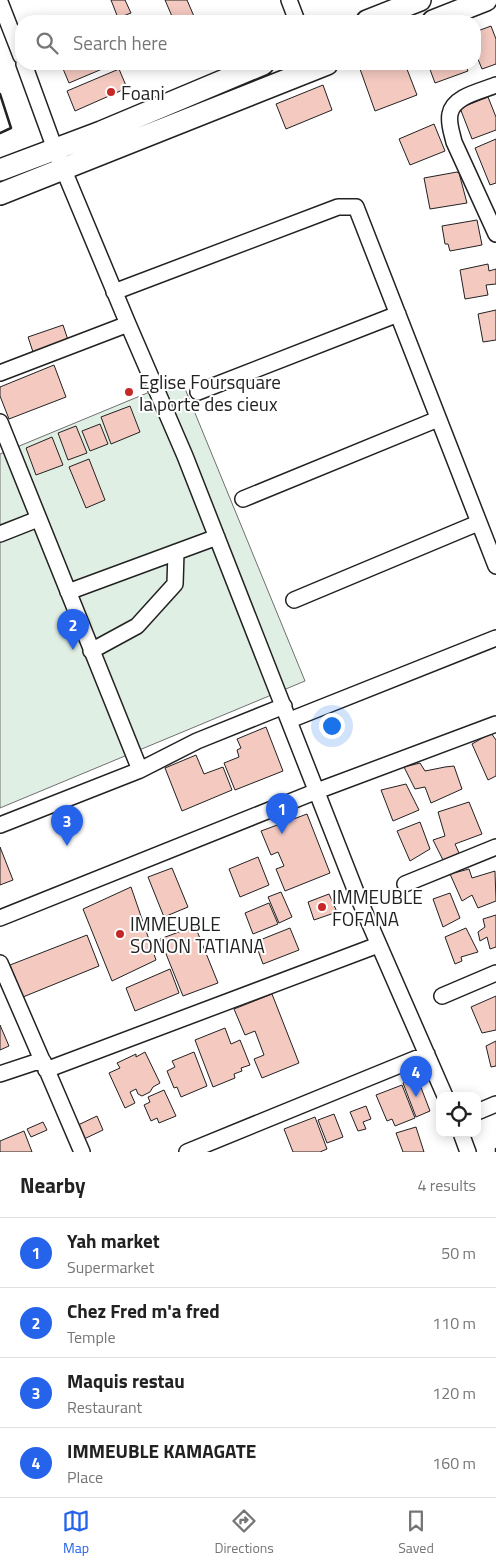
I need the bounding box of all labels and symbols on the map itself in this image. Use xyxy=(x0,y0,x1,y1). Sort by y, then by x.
place label: Foani xyxy=(121,78,165,107)
marker: Foani xyxy=(105,86,117,98)
place label: Eglise Foursquare la porte des cieux xyxy=(139,367,281,418)
marker: Eglise Foursquare la porte des cieux xyxy=(123,386,135,398)
pin: 2 xyxy=(57,609,89,650)
your location xyxy=(319,713,345,739)
pin: 1 xyxy=(266,793,298,834)
pin: 3 xyxy=(51,805,83,846)
place label: IMMEUBLE FOFANA xyxy=(332,882,423,933)
marker: IMMEUBLE FOFANA xyxy=(316,901,328,913)
place label: IMMEUBLE SONON TATIANA xyxy=(130,909,265,960)
marker: IMMEUBLE SONON TATIANA xyxy=(114,928,126,940)
pin: 4 xyxy=(400,1056,432,1097)

